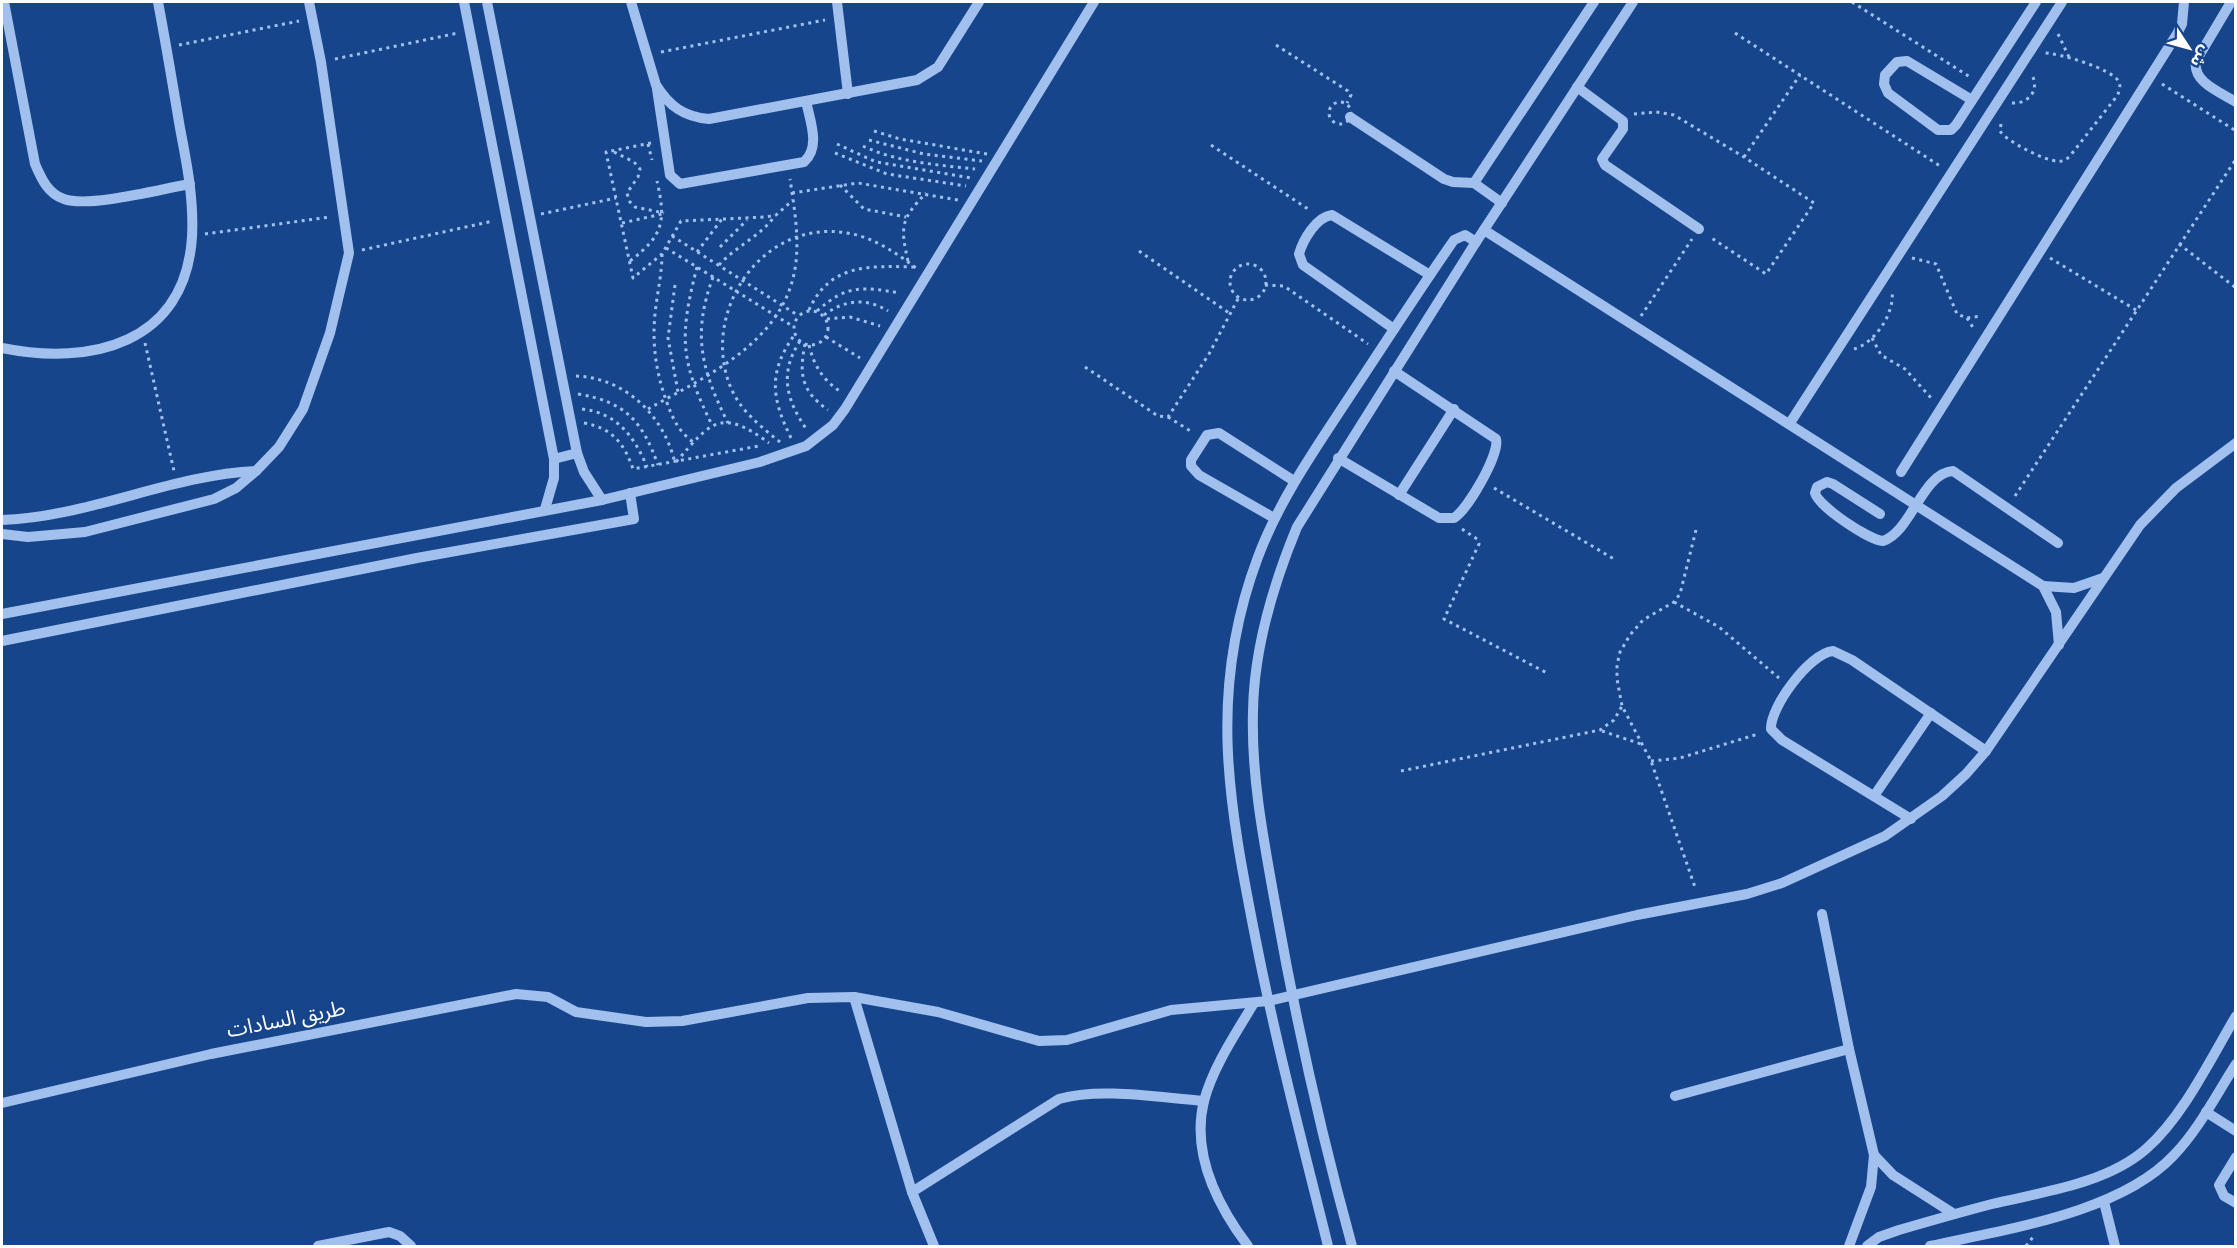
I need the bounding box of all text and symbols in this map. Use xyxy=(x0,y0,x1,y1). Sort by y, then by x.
north arrow xyxy=(2159,18,2219,78)
text: ش xyxy=(2187,42,2216,72)
street label: طريق السادات xyxy=(224,993,348,1043)

